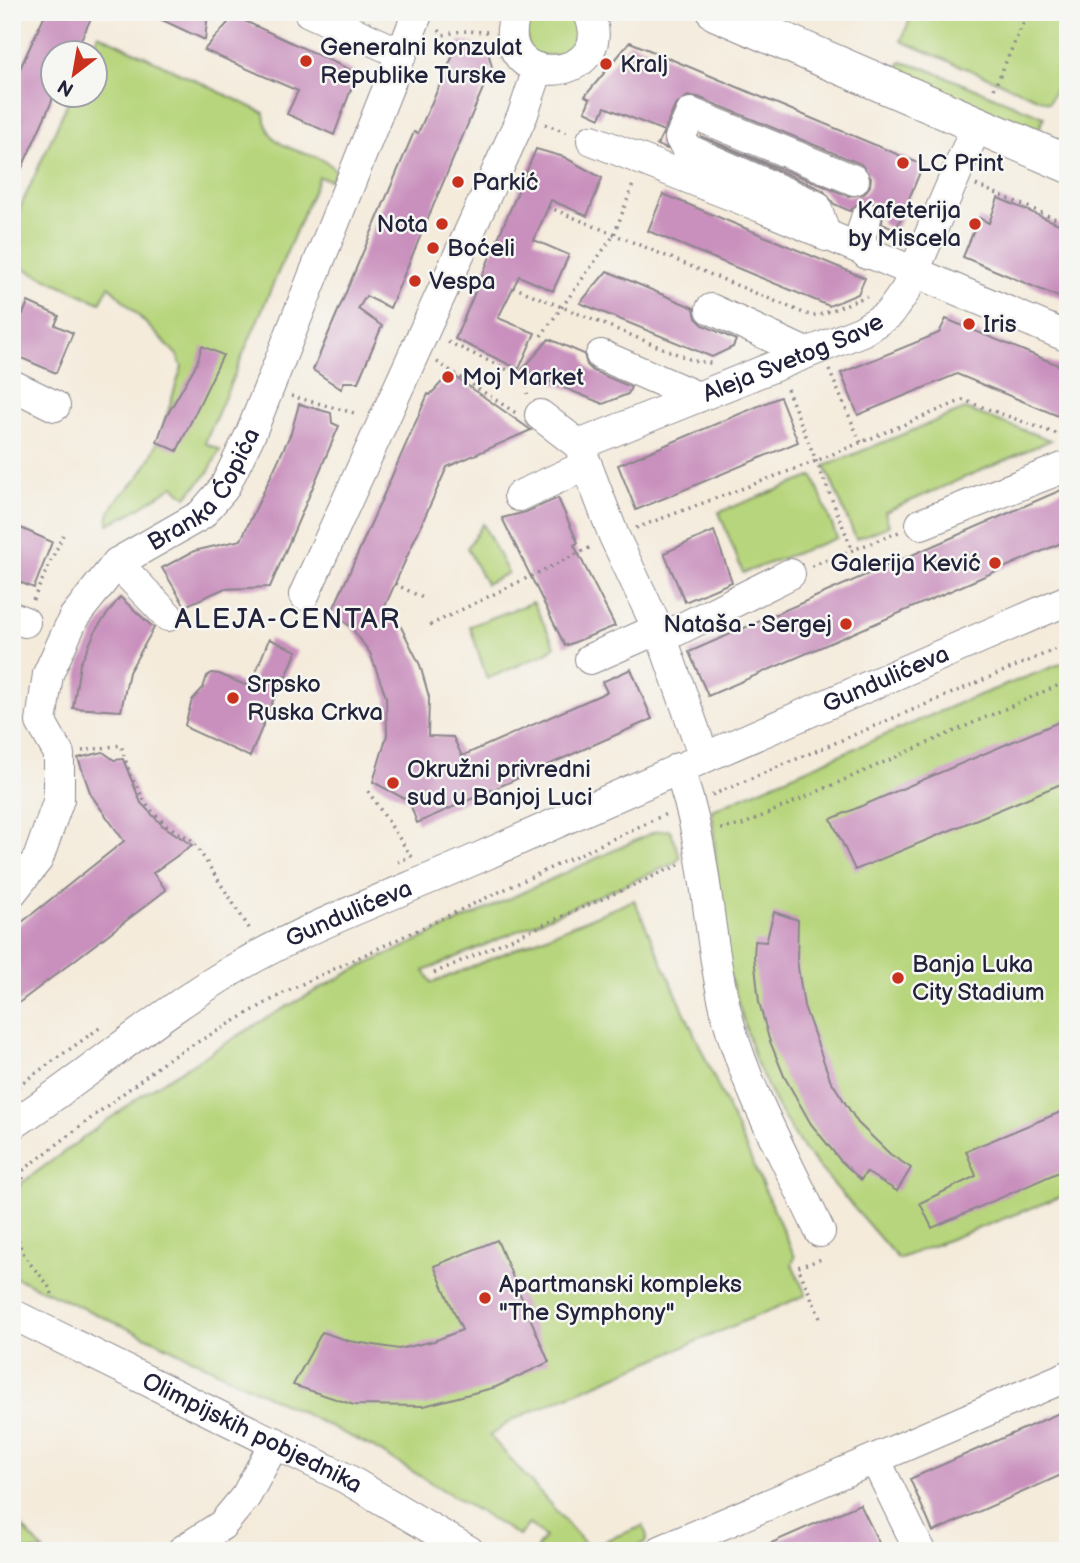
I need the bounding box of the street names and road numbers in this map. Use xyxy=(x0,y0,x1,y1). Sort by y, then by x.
street label: Aleja Svetog Save xyxy=(698,307,889,409)
street label: Branka Ćopića xyxy=(143,423,266,557)
street label: Gundulićeva xyxy=(818,639,953,719)
street label: Gundulićeva xyxy=(281,874,416,954)
street label: Olimpijskih pobjednika xyxy=(137,1366,367,1500)

